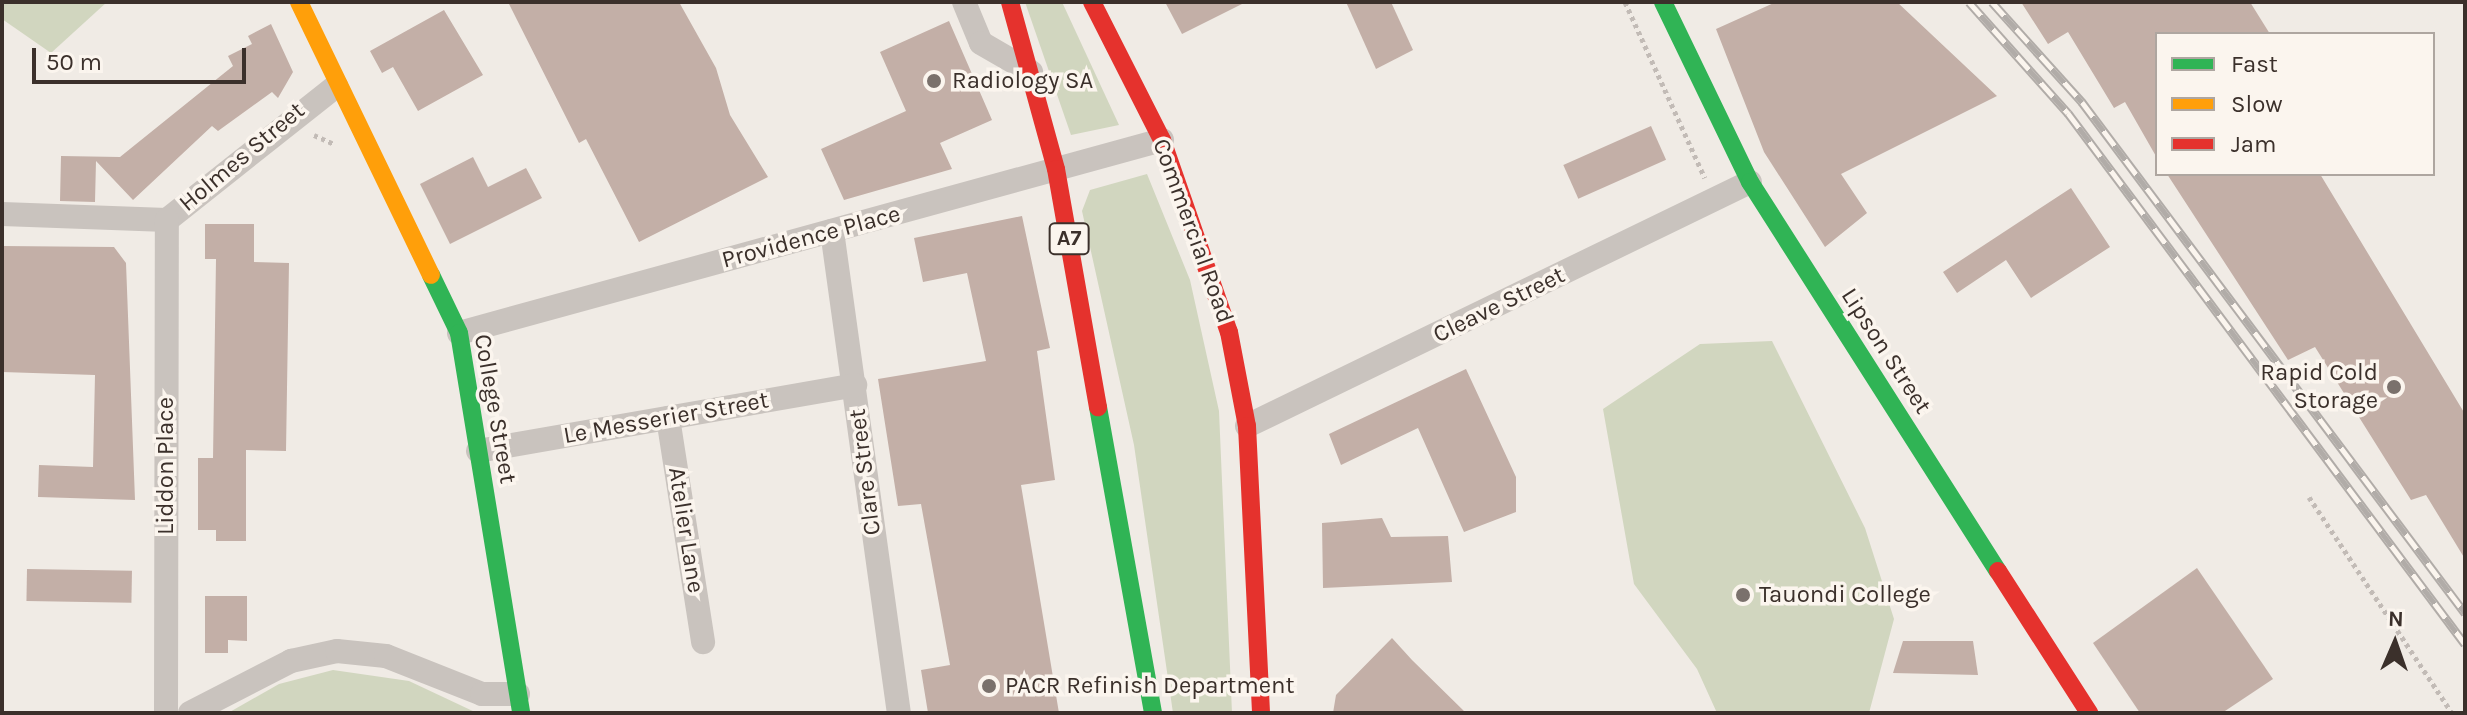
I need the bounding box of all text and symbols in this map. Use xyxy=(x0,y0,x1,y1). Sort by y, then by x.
scale bar xyxy=(36,32,250,82)
legend xyxy=(2155,32,2435,176)
text: 50 m xyxy=(46,48,102,76)
text: Fast xyxy=(2231,50,2278,78)
place label: Radiology SA xyxy=(952,67,1093,95)
marker: Radiology SA xyxy=(923,70,945,92)
text: Slow xyxy=(2231,90,2283,118)
street label: Holmes Street xyxy=(173,96,311,218)
text: Jam xyxy=(2231,130,2276,158)
street label: Commercial Road xyxy=(1146,135,1240,327)
street label: Providence Place xyxy=(719,199,903,275)
road number: A7 xyxy=(1047,221,1091,257)
street label: Cleave Street xyxy=(1428,261,1570,349)
street label: Lipson Street xyxy=(1835,283,1937,419)
street label: College Street xyxy=(468,332,522,486)
place label: Rapid Cold Storage xyxy=(2260,359,2378,415)
marker: Rapid Cold Storage xyxy=(2385,378,2403,396)
street label: Le Messerier Street xyxy=(561,386,771,450)
street label: Liddon Place xyxy=(152,397,180,535)
street label: Clare Street xyxy=(843,407,887,537)
street label: Atelier Lane xyxy=(662,465,710,595)
place label: Tauondi College xyxy=(1759,581,1931,609)
marker: Tauondi College xyxy=(1734,586,1752,604)
north arrow xyxy=(2355,603,2435,683)
text: N xyxy=(2387,606,2404,632)
place label: PACR Refinish Department xyxy=(1005,672,1294,700)
marker: PACR Refinish Department xyxy=(980,677,998,695)

